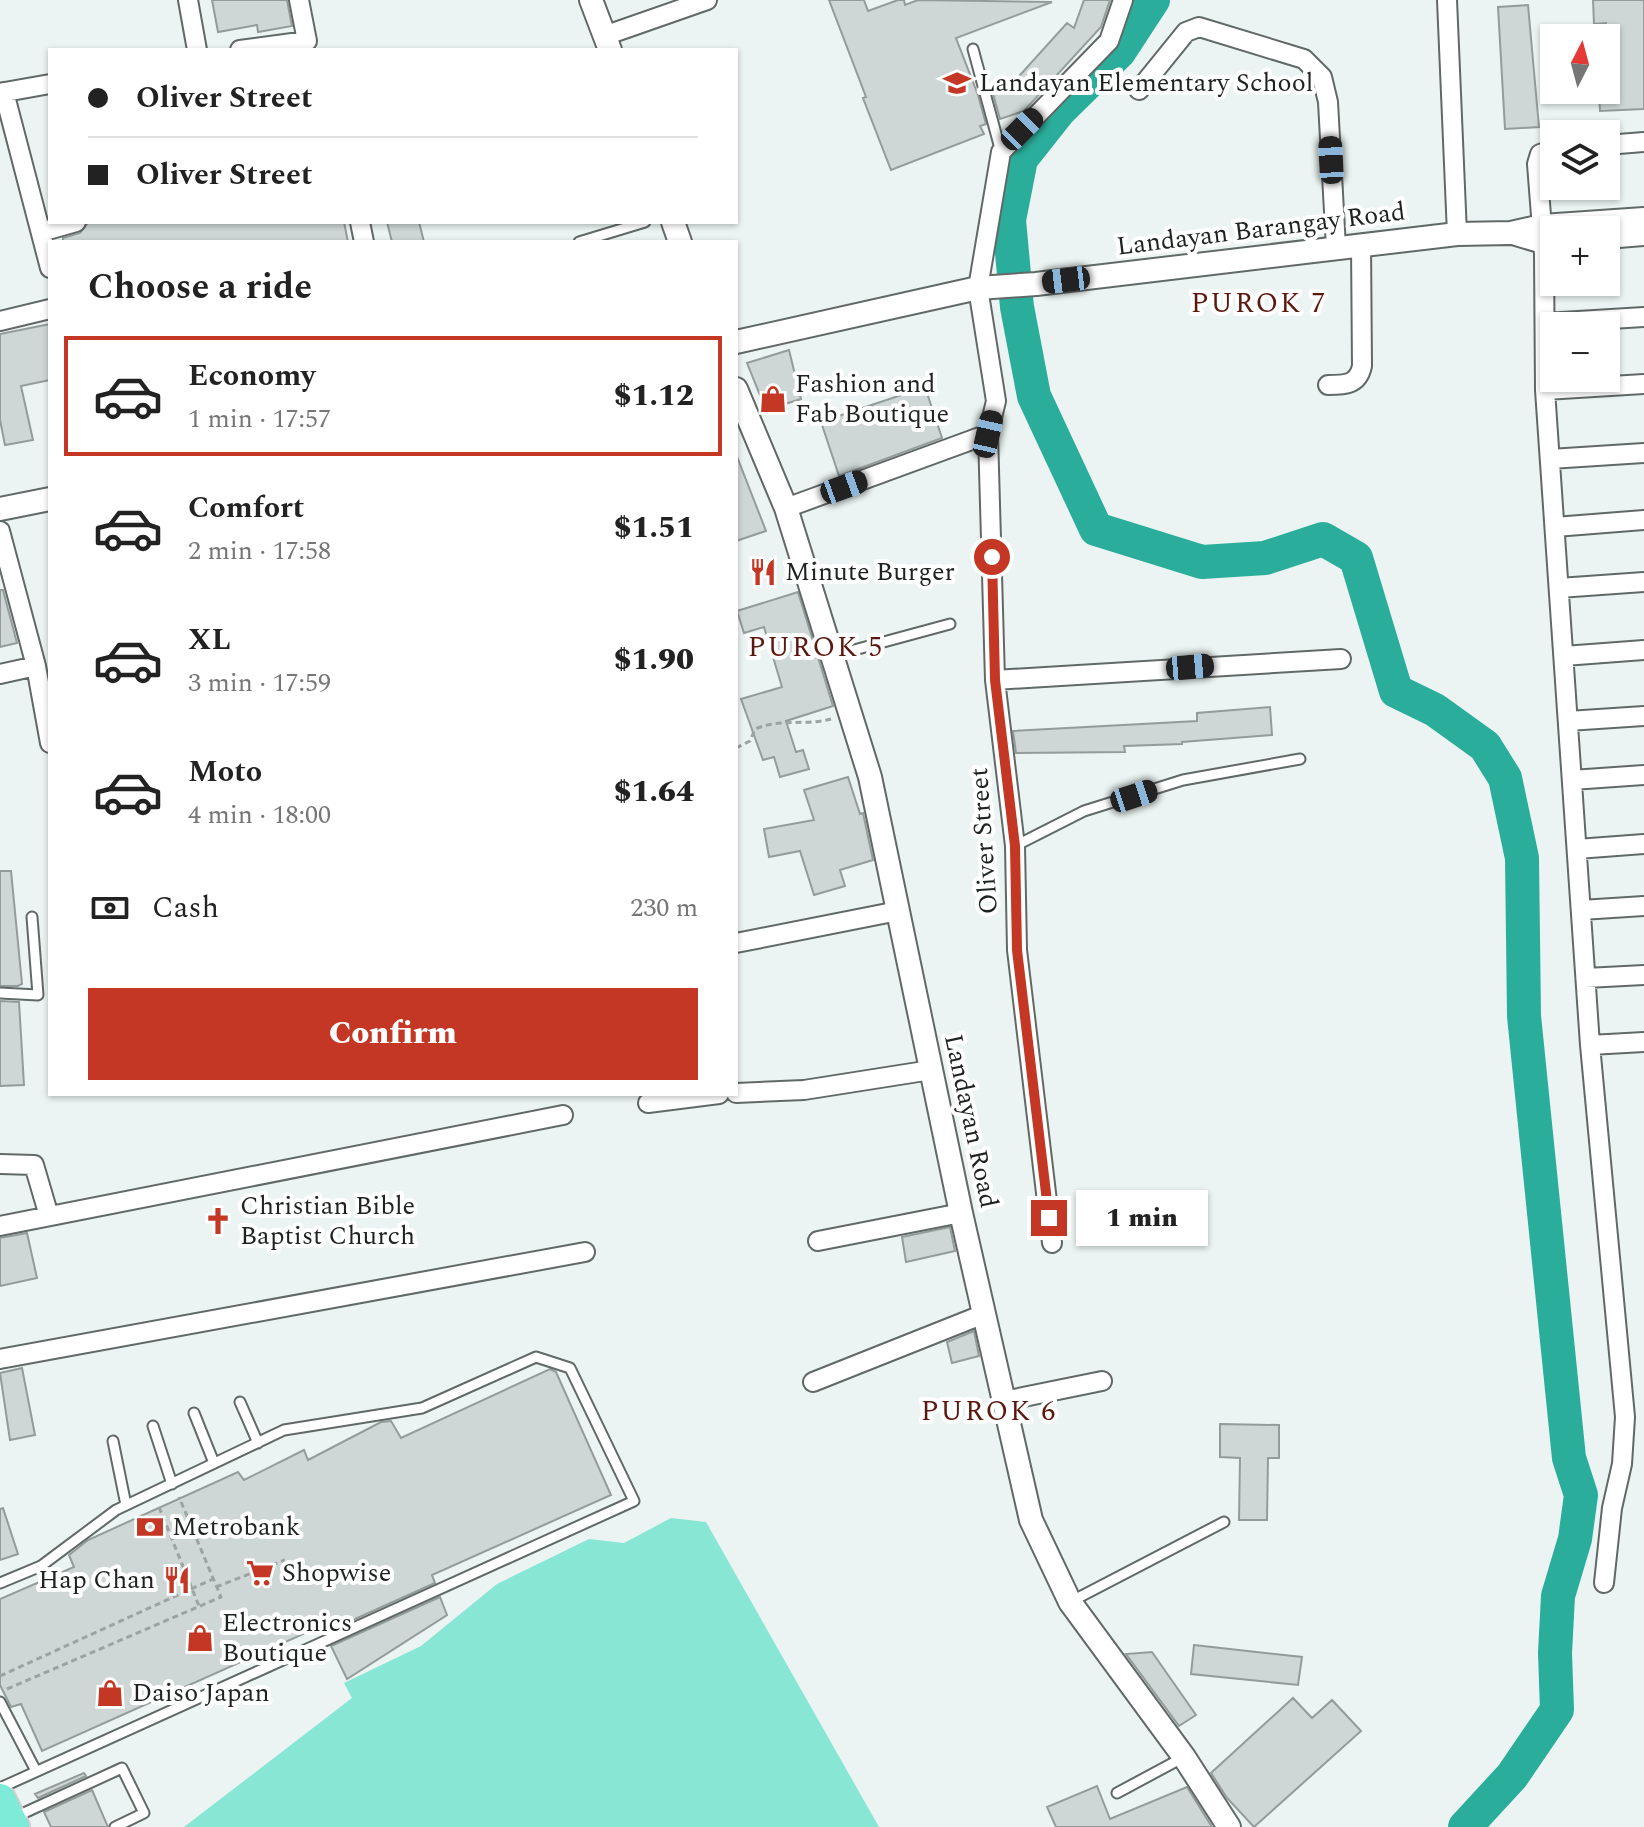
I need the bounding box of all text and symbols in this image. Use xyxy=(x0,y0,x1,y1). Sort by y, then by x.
north arrow xyxy=(1540,24,1620,104)
map controls xyxy=(1540,24,1620,392)
place label: Landayan Elementary School xyxy=(979,63,1313,103)
school or university icon: Landayan Elementary School xyxy=(942,68,972,98)
text: Oliver Street xyxy=(136,75,312,121)
car xyxy=(997,104,1047,154)
button: layers xyxy=(1540,120,1620,200)
car xyxy=(1318,135,1344,185)
text: Oliver Street xyxy=(136,152,312,198)
street label: Landayan Barangay Road xyxy=(1114,191,1408,267)
button: + xyxy=(1540,216,1620,296)
text: Choose a ride xyxy=(88,260,312,315)
car xyxy=(1041,265,1091,295)
district label: PUROK 7 xyxy=(1191,282,1327,325)
button: − xyxy=(1540,312,1620,392)
text: Economy xyxy=(188,353,315,399)
icon: car xyxy=(92,360,164,432)
place label: Fashion and Fab Boutique xyxy=(795,364,949,434)
text: $1.12 xyxy=(614,373,694,419)
shop icon: Fashion and Fab Boutique xyxy=(758,384,788,414)
text: 1 min · 17:57 xyxy=(188,399,331,439)
car xyxy=(971,408,1005,460)
car xyxy=(817,468,871,506)
text: Comfort xyxy=(188,485,304,531)
icon: car xyxy=(92,492,164,564)
text: $1.51 xyxy=(614,505,694,551)
text: 2 min · 17:58 xyxy=(188,531,331,571)
route start xyxy=(974,539,1010,575)
place label: Minute Burger xyxy=(785,552,955,592)
restaurant icon: Minute Burger xyxy=(748,557,778,587)
text: XL xyxy=(188,617,231,663)
icon: car xyxy=(92,624,164,696)
district label: PUROK 5 xyxy=(748,626,884,669)
text: $1.90 xyxy=(614,637,694,683)
car xyxy=(1165,653,1215,681)
text: 3 min · 17:59 xyxy=(188,663,331,703)
text: Moto xyxy=(188,749,262,795)
icon: car xyxy=(92,756,164,828)
street label: Oliver Street xyxy=(959,766,1009,916)
text: $1.64 xyxy=(614,769,694,815)
car xyxy=(1107,777,1161,815)
text: 4 min · 18:00 xyxy=(188,795,331,835)
text: Cash xyxy=(152,885,219,931)
icon: cash xyxy=(88,886,132,930)
text: 230 m xyxy=(630,888,698,928)
button: Confirm xyxy=(88,988,698,1080)
street label: Landayan Road xyxy=(933,1030,1009,1212)
place label: Christian Bible Baptist Church xyxy=(240,1186,415,1256)
callout: 1 min xyxy=(1077,1190,1209,1246)
text: 1 min xyxy=(1106,1198,1178,1238)
route end xyxy=(1031,1200,1067,1236)
church icon: Christian Bible Baptist Church xyxy=(203,1206,233,1236)
district label: PUROK 6 xyxy=(921,1390,1057,1433)
place label: Metrobank xyxy=(172,1507,300,1547)
bank icon: Metrobank xyxy=(135,1512,165,1542)
place label: Shopwise xyxy=(282,1553,391,1593)
supermarket icon: Shopwise xyxy=(245,1558,275,1588)
place label: Hap Chan xyxy=(38,1560,155,1600)
restaurant icon: Hap Chan xyxy=(162,1565,192,1595)
place label: Electronics Boutique xyxy=(222,1603,352,1673)
shop icon: Electronics Boutique xyxy=(185,1623,215,1653)
place label: Daiso Japan xyxy=(132,1673,270,1713)
shop icon: Daiso Japan xyxy=(95,1678,125,1708)

